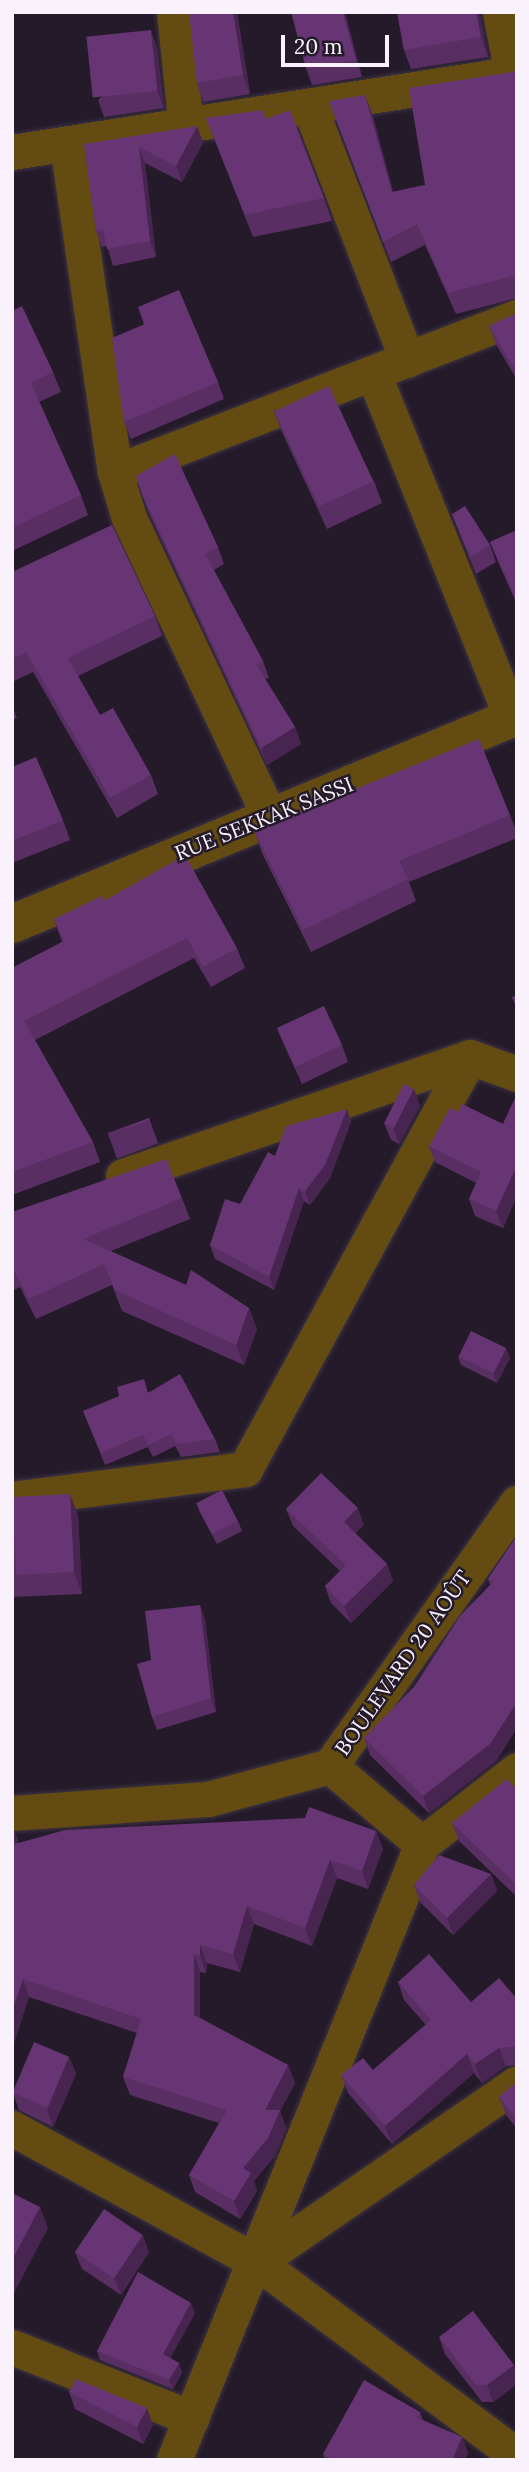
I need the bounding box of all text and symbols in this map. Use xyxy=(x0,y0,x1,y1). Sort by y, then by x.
scale bar xyxy=(284,21,392,65)
text: 20 m xyxy=(294,33,343,60)
street label: RUE SEKKAK SASSI xyxy=(171,772,357,866)
street label: BOULEVARD 20 AOÛT xyxy=(330,1566,476,1760)

